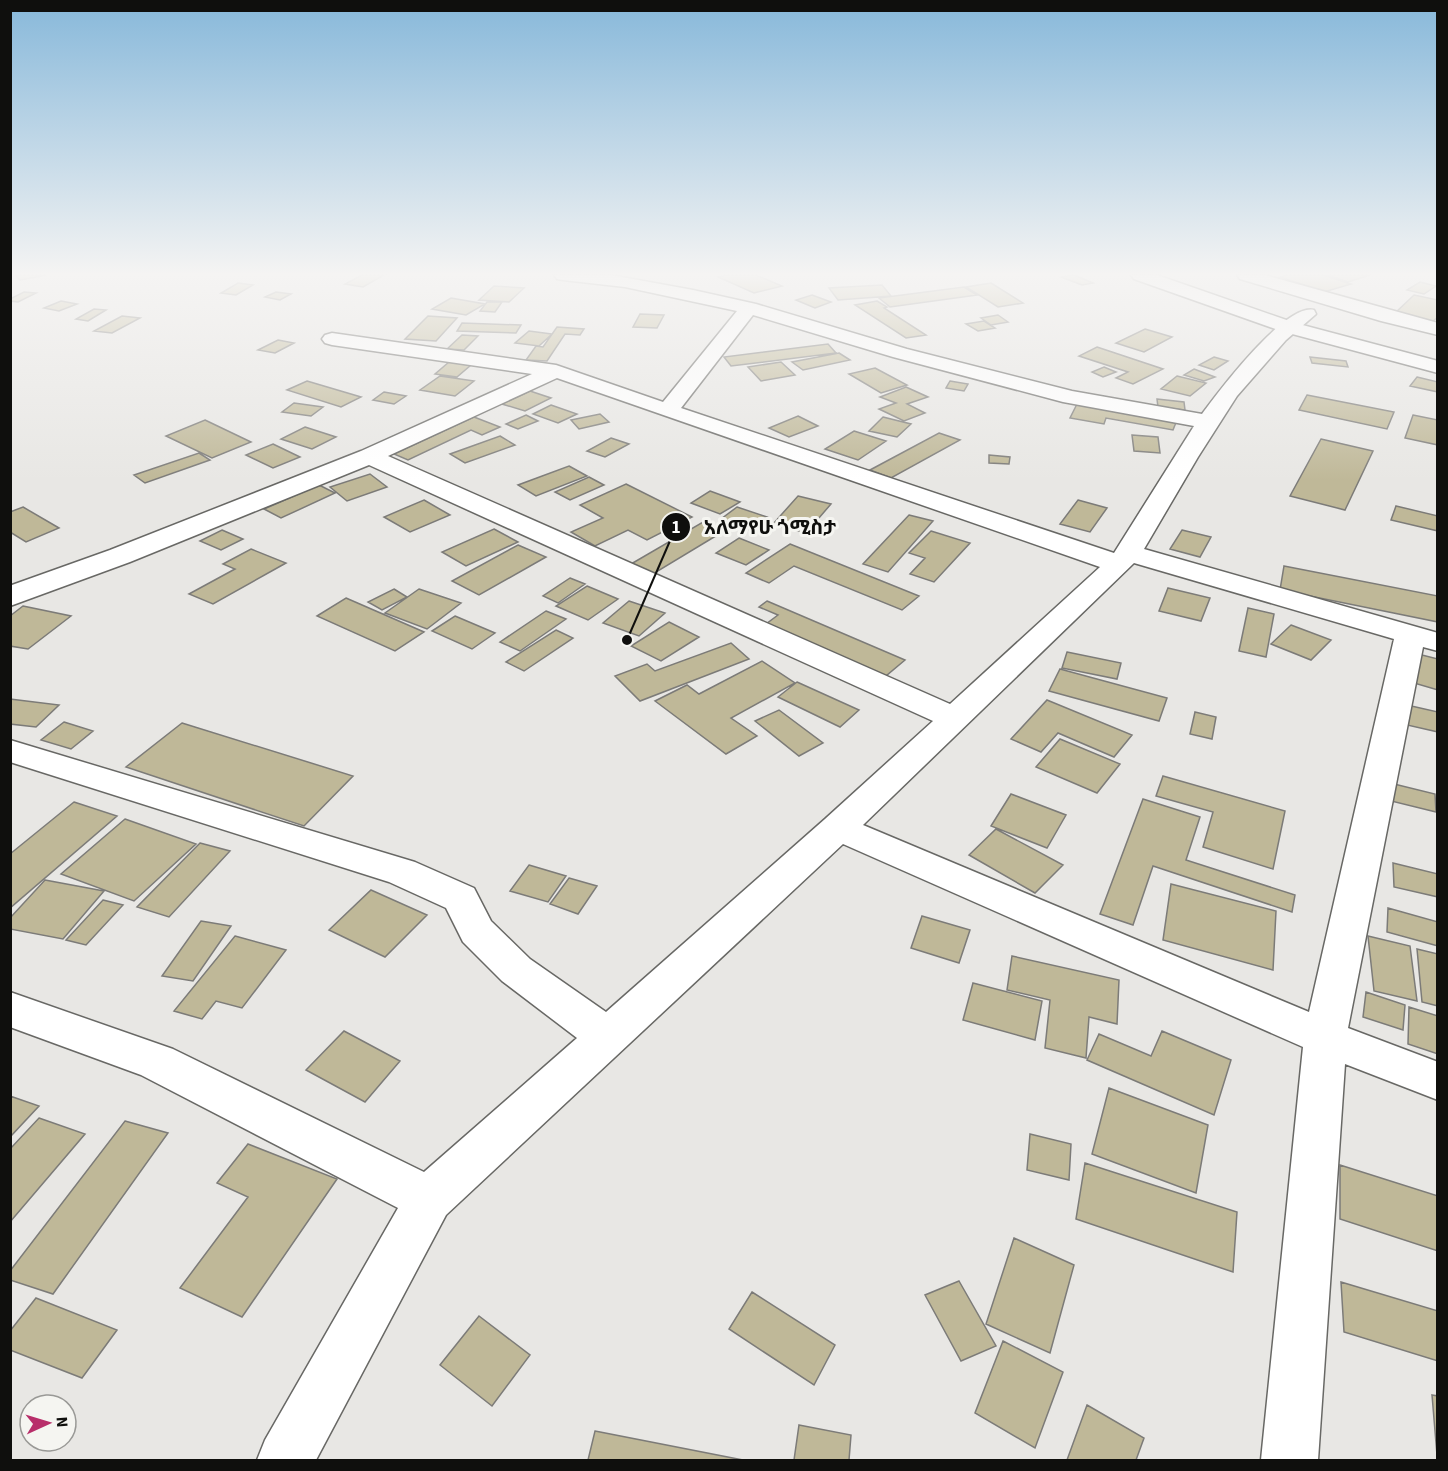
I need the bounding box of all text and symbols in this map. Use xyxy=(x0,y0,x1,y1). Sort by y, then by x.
callout: አለማየሁ ጎሚስታ xyxy=(661,508,848,546)
text: አለማየሁ ጎሚስታ xyxy=(704,514,836,542)
text: 1 xyxy=(671,515,681,540)
north arrow xyxy=(18,1393,78,1453)
text: N xyxy=(51,1416,73,1428)

